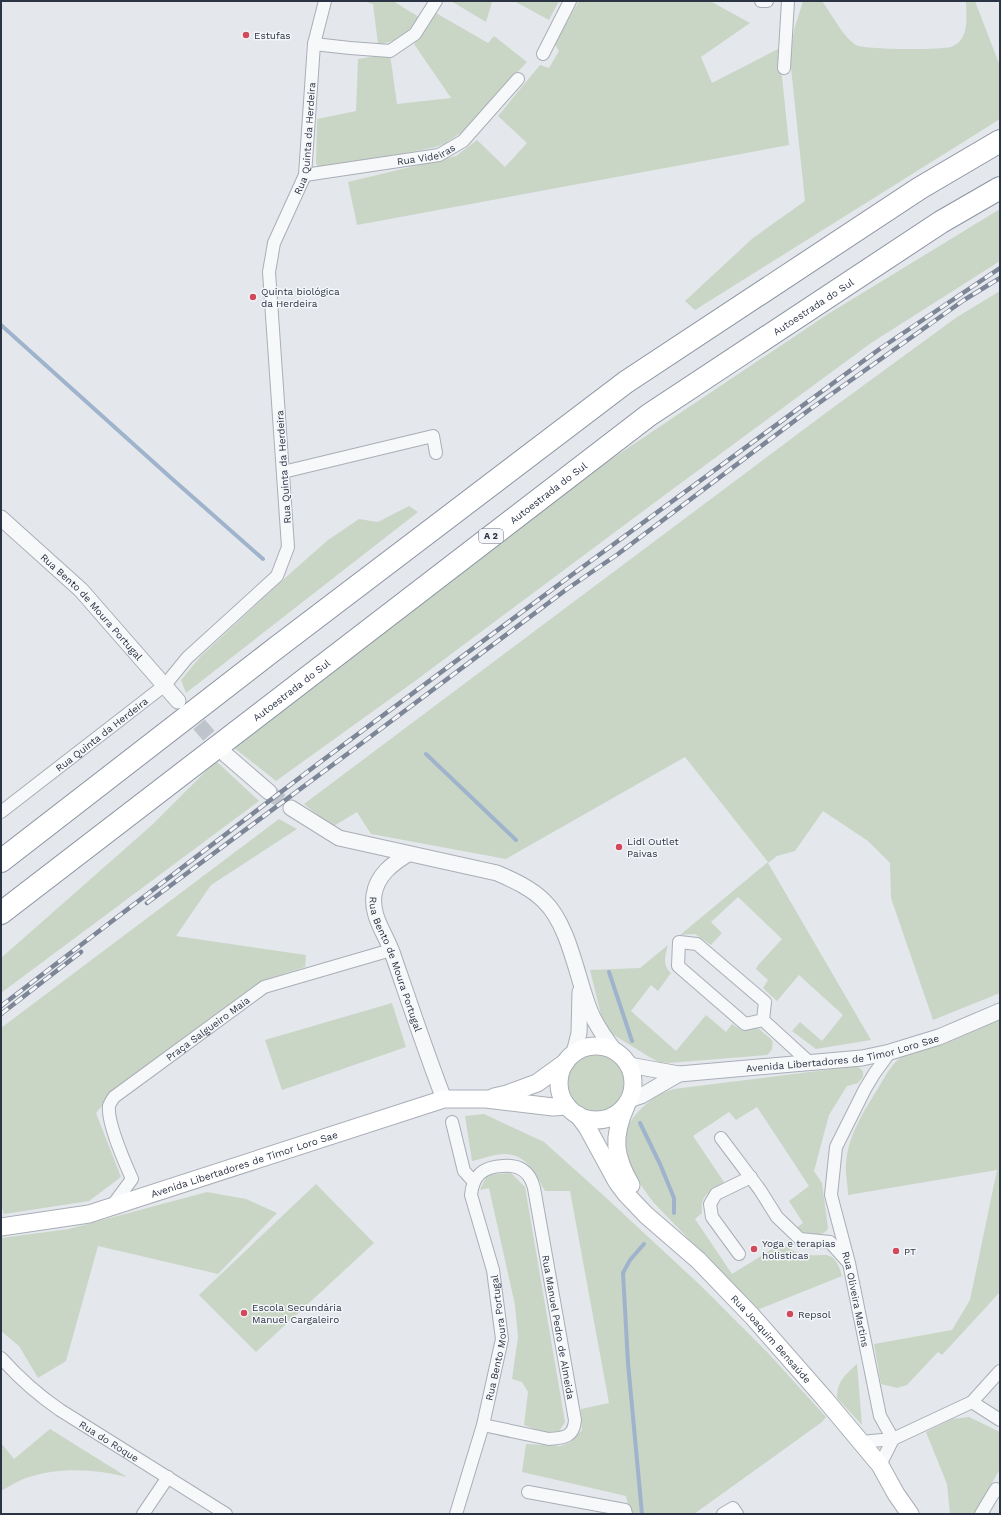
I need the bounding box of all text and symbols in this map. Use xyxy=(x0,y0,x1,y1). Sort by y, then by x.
marker: Estufas xyxy=(241,30,251,40)
place label: Estufas xyxy=(254,30,291,41)
street label: Rua Quinta da Herdeira xyxy=(292,82,317,196)
street label: Rua Videiras xyxy=(396,142,457,167)
street label: Autoestrada do Sul xyxy=(771,276,856,338)
place label: Quinta biológica da Herdeira xyxy=(261,286,340,309)
marker: Quinta biológica da Herdeira xyxy=(248,292,258,302)
street label: Rua Quinta da Herdeira xyxy=(274,410,293,524)
street label: Autoestrada do Sul xyxy=(508,460,589,526)
road number: A 2 xyxy=(479,529,503,543)
street label: Rua Bento de Moura Portugal xyxy=(38,551,144,662)
street label: Autoestrada do Sul xyxy=(251,657,332,723)
street label: Rua Quinta da Herdeira xyxy=(53,695,150,774)
place label: Lidl Outlet Paivas xyxy=(627,836,680,859)
marker: Lidl Outlet Paivas xyxy=(614,842,624,852)
street label: Rua Bento de Moura Portugal xyxy=(368,896,424,1033)
street label: Praça Salgueiro Maia xyxy=(164,994,252,1063)
street label: Avenida Libertadores de Timor Loro Sae xyxy=(746,1032,941,1074)
street label: Avenida Libertadores de Timor Loro Sae xyxy=(149,1129,339,1200)
place label: Yoga e terapias holisticas xyxy=(762,1238,836,1261)
marker: Yoga e terapias holisticas xyxy=(749,1244,759,1254)
marker: PT xyxy=(891,1246,901,1256)
place label: PT xyxy=(904,1246,916,1257)
street label: Rua Oliveira Martins xyxy=(840,1250,871,1348)
street label: Rua Manuel Pedro de Almeida xyxy=(540,1254,576,1400)
street label: Rua Bento Moura Portugal xyxy=(484,1274,508,1402)
street label: Rua Joaquim Bensaúde xyxy=(729,1293,813,1385)
place label: Escola Secundária Manuel Cargaleiro xyxy=(252,1302,342,1325)
marker: Escola Secundária Manuel Cargaleiro xyxy=(239,1308,249,1318)
marker: Repsol xyxy=(785,1309,795,1319)
place label: Repsol xyxy=(798,1309,831,1320)
street label: Rua do Roque xyxy=(77,1419,141,1464)

